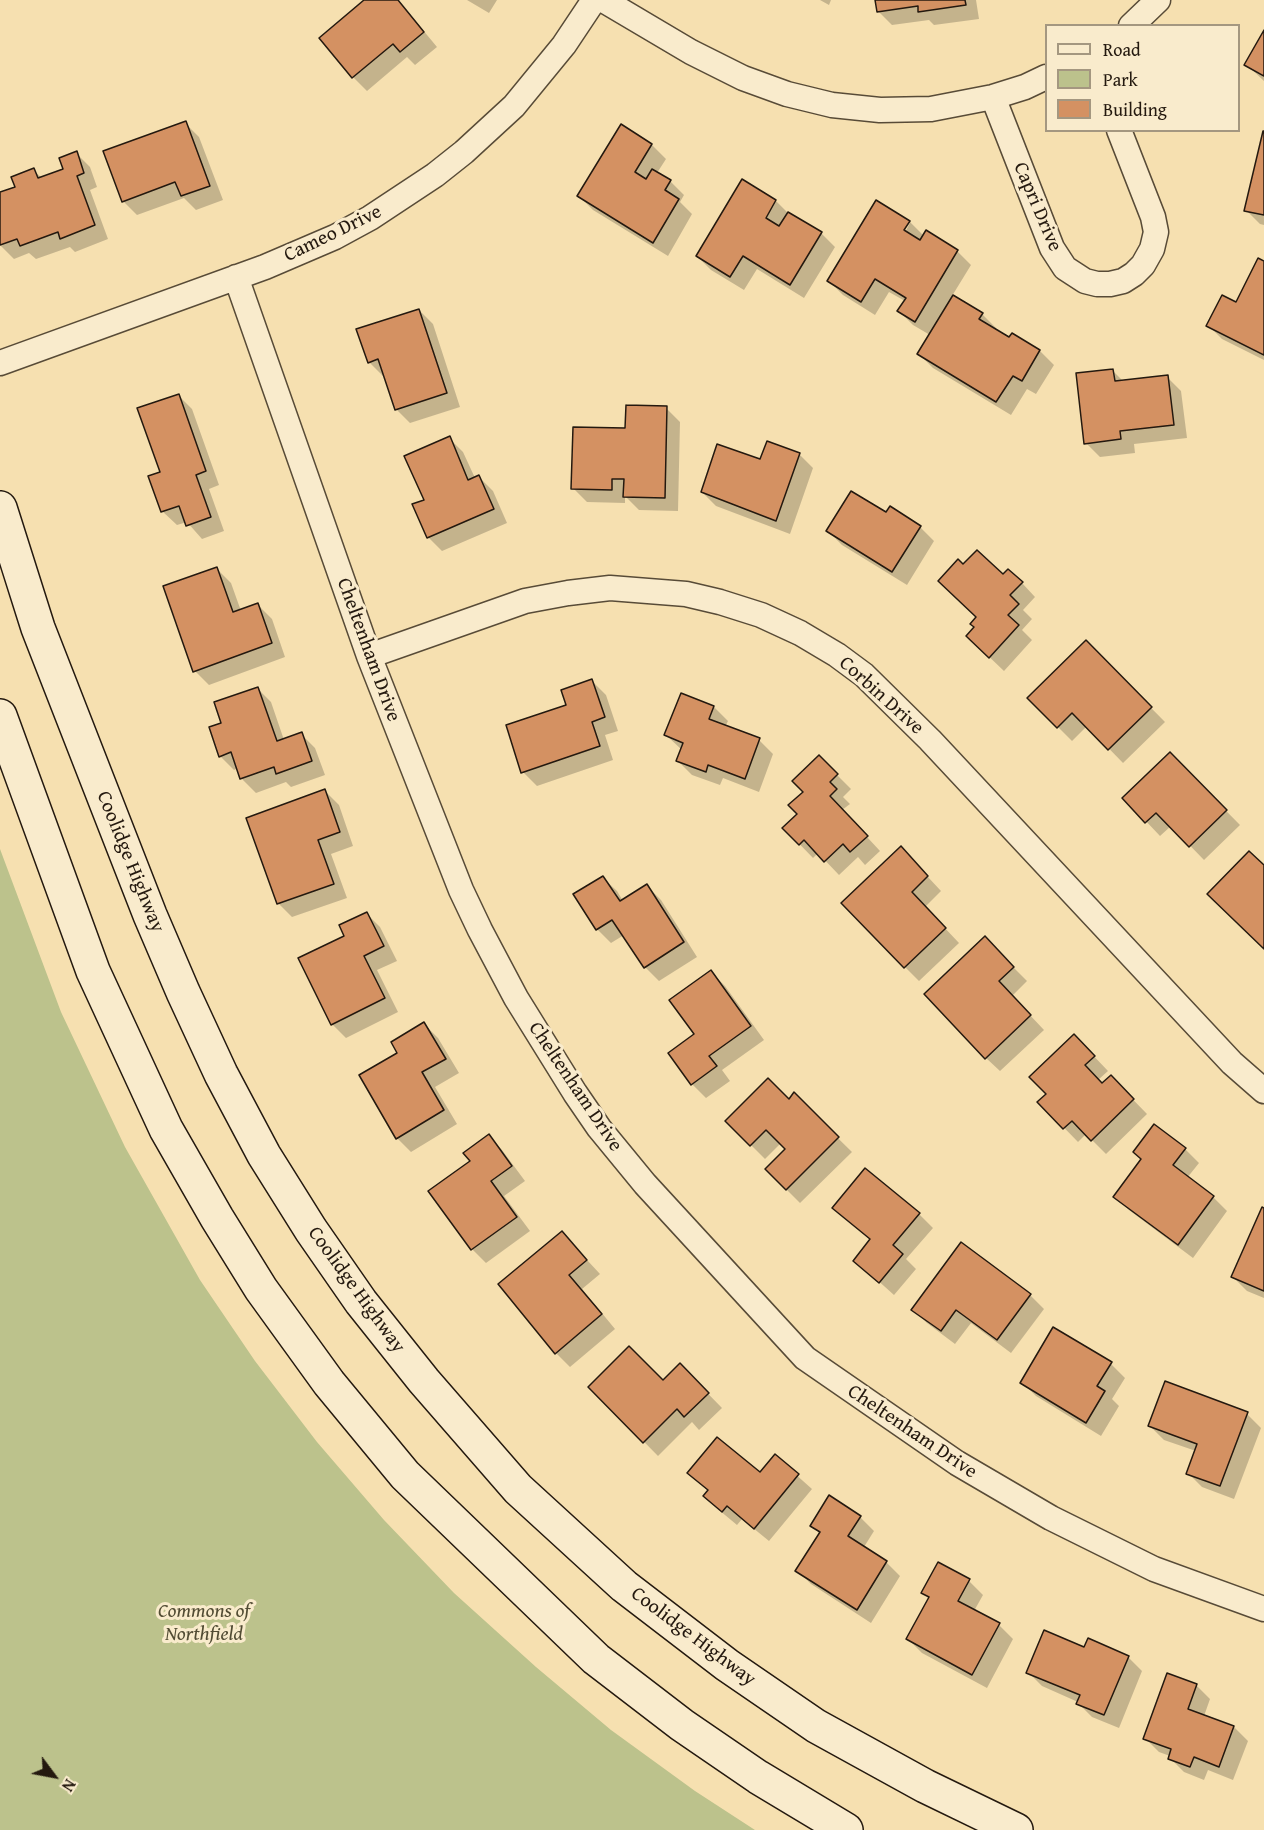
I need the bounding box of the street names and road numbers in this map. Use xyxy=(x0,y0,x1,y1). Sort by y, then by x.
street label: Capri Drive xyxy=(1008,159,1066,255)
street label: Cameo Drive xyxy=(280,200,386,268)
street label: Cheltenham Drive xyxy=(331,575,405,725)
street label: Corbin Drive xyxy=(834,652,928,740)
street label: Coolidge Highway xyxy=(91,788,169,936)
street label: Cheltenham Drive xyxy=(523,1018,627,1156)
street label: Coolidge Highway xyxy=(302,1222,410,1358)
street label: Cheltenham Drive xyxy=(843,1380,981,1484)
street label: Coolidge Highway xyxy=(626,1582,760,1692)

